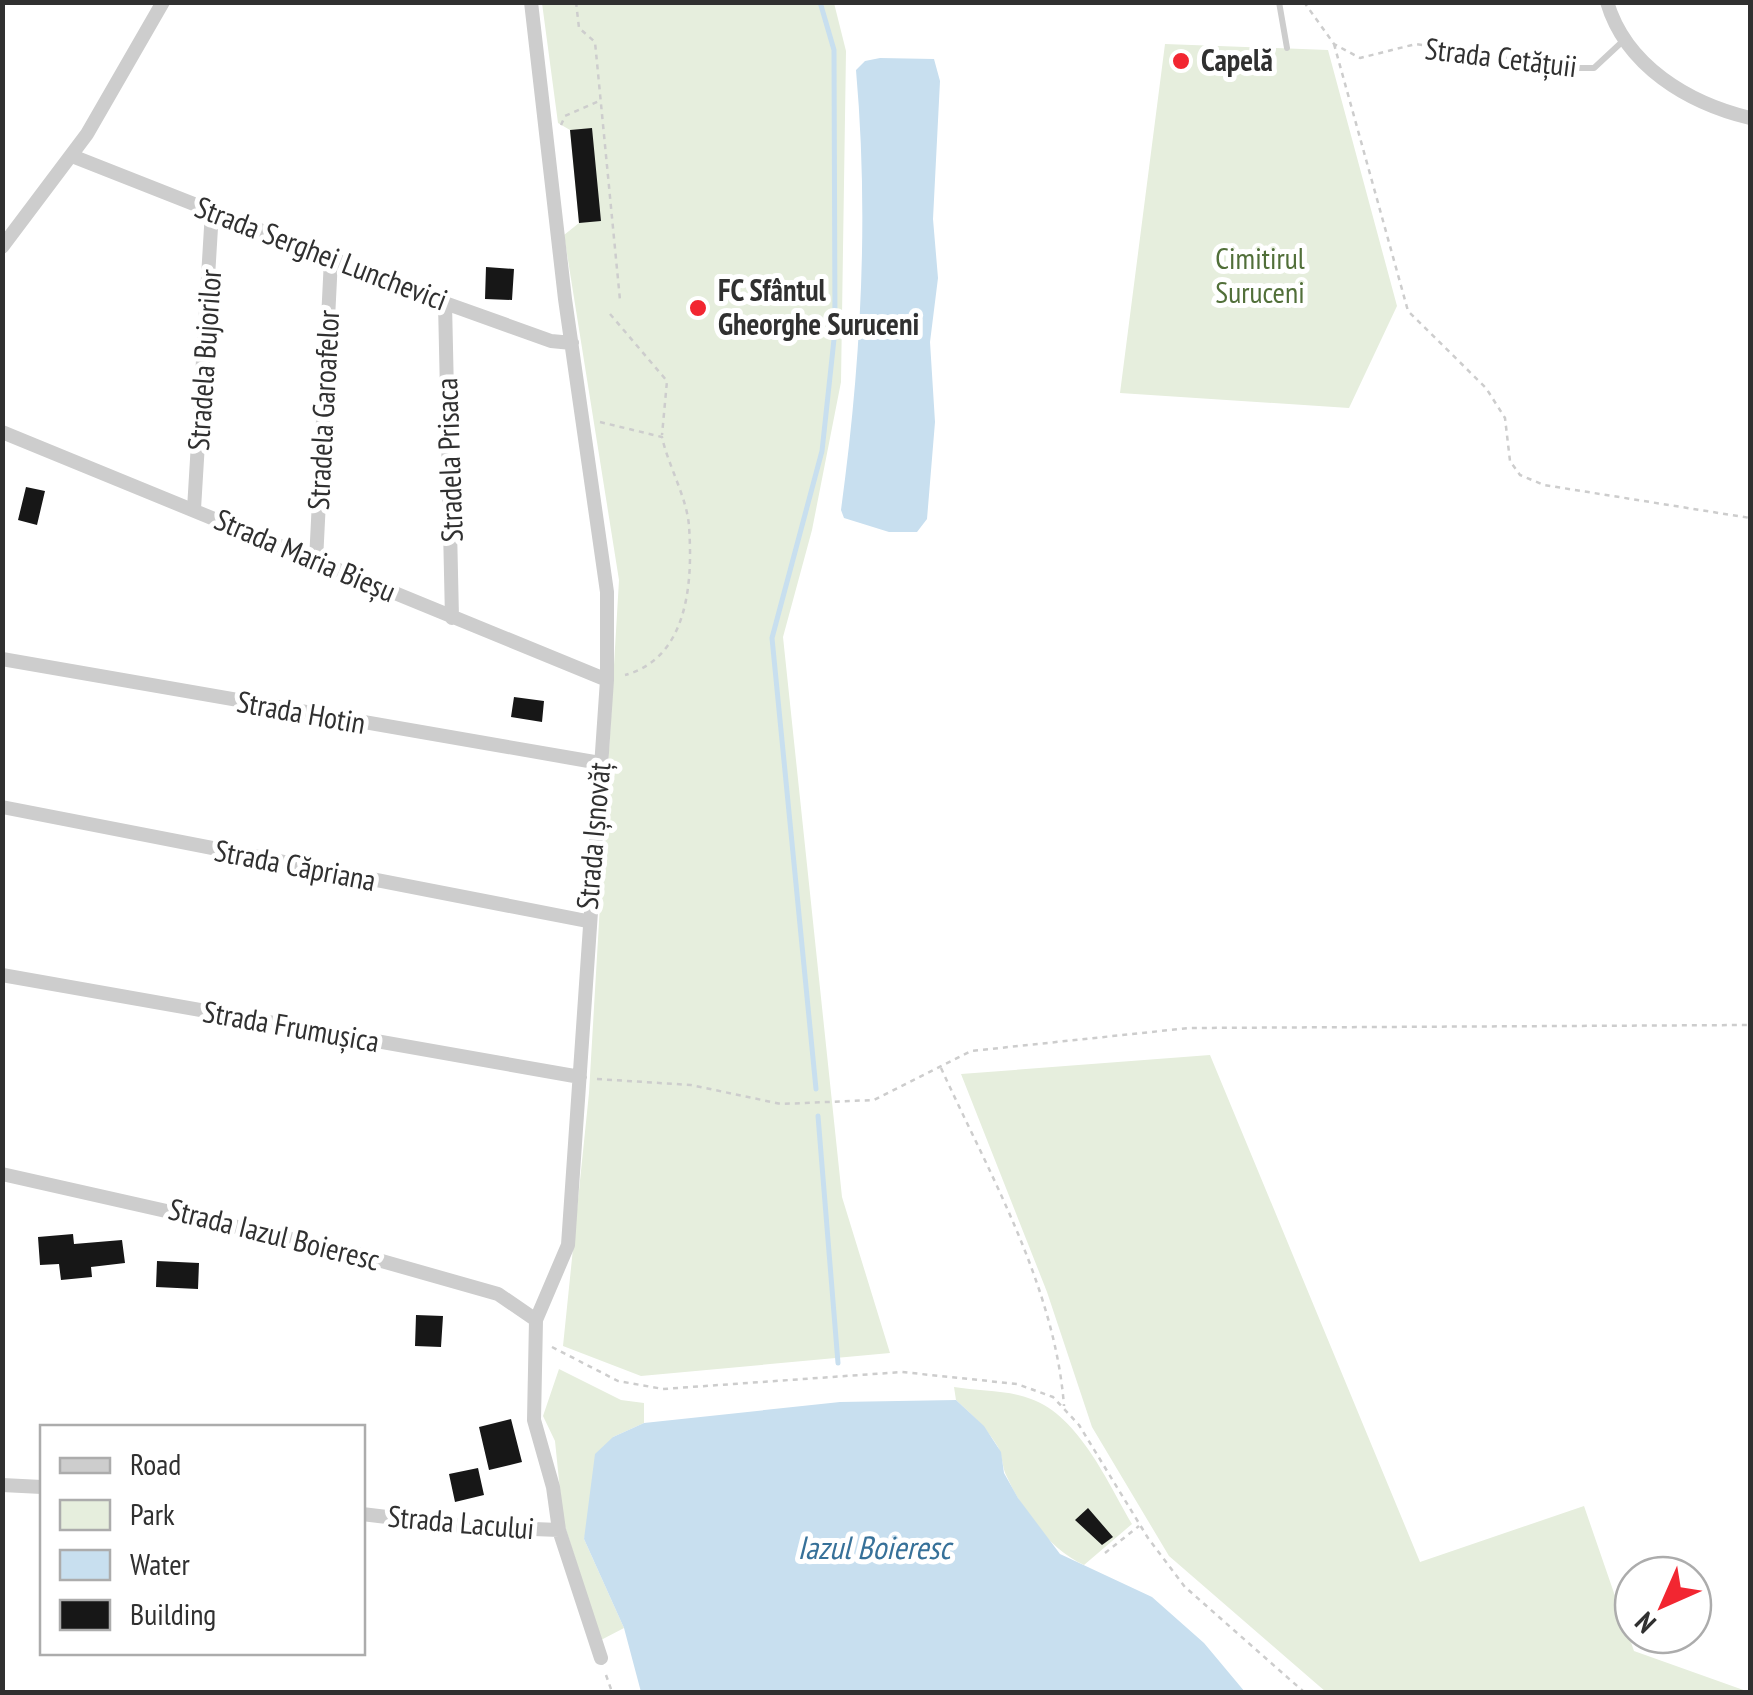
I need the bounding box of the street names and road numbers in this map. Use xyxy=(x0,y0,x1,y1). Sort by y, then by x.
street label: Strada Cetățuii xyxy=(1423,28,1579,85)
street label: Strada Serghei Lunchevici xyxy=(190,187,453,319)
street label: Stradela Bujorilor xyxy=(178,267,229,452)
street label: Stradela Garoafelor xyxy=(298,308,347,511)
street label: Stradela Prisaca xyxy=(426,377,471,543)
street label: Strada Maria Bieșu xyxy=(209,499,402,610)
street label: Strada Hotin xyxy=(234,681,368,742)
street label: Strada Ișnovăț xyxy=(567,760,618,911)
street label: Strada Căpriana xyxy=(211,830,379,899)
street label: Strada Frumușica xyxy=(200,991,382,1060)
street label: Strada Iazul Boieresc xyxy=(165,1188,384,1279)
street label: Strada Lacului xyxy=(386,1496,536,1547)

